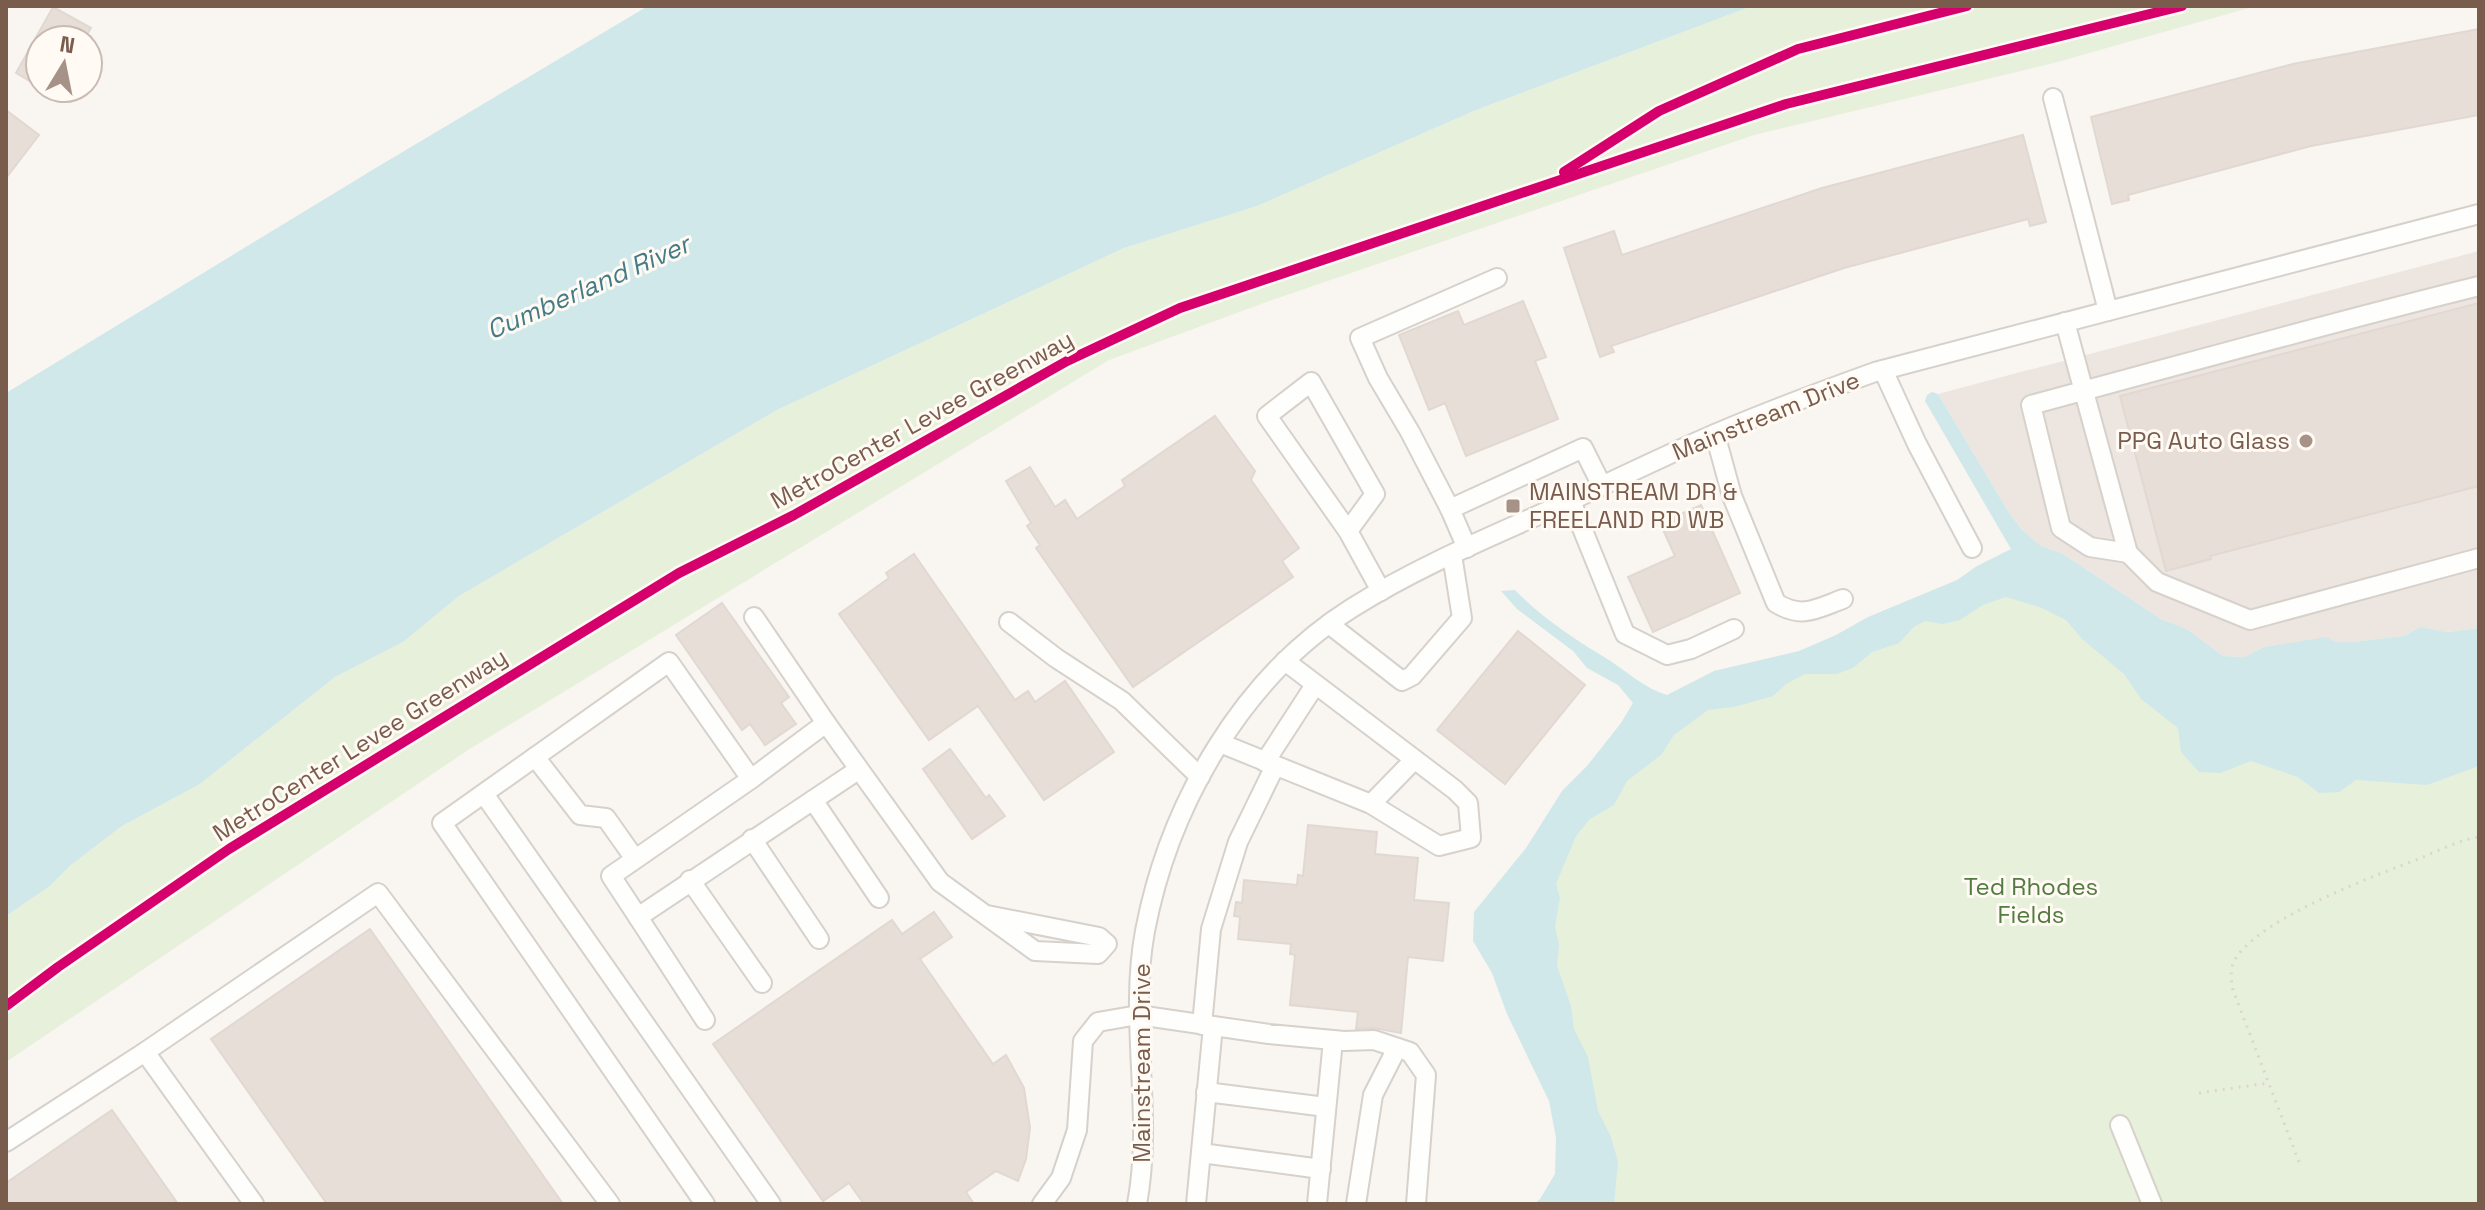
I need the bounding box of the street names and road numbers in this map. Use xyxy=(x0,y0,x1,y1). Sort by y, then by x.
street label: MetroCenter Levee Greenway xyxy=(765,323,1079,516)
street label: Mainstream Drive xyxy=(1668,364,1864,467)
street label: MetroCenter Levee Greenway xyxy=(207,641,513,848)
street label: Mainstream Drive xyxy=(1126,963,1157,1163)

